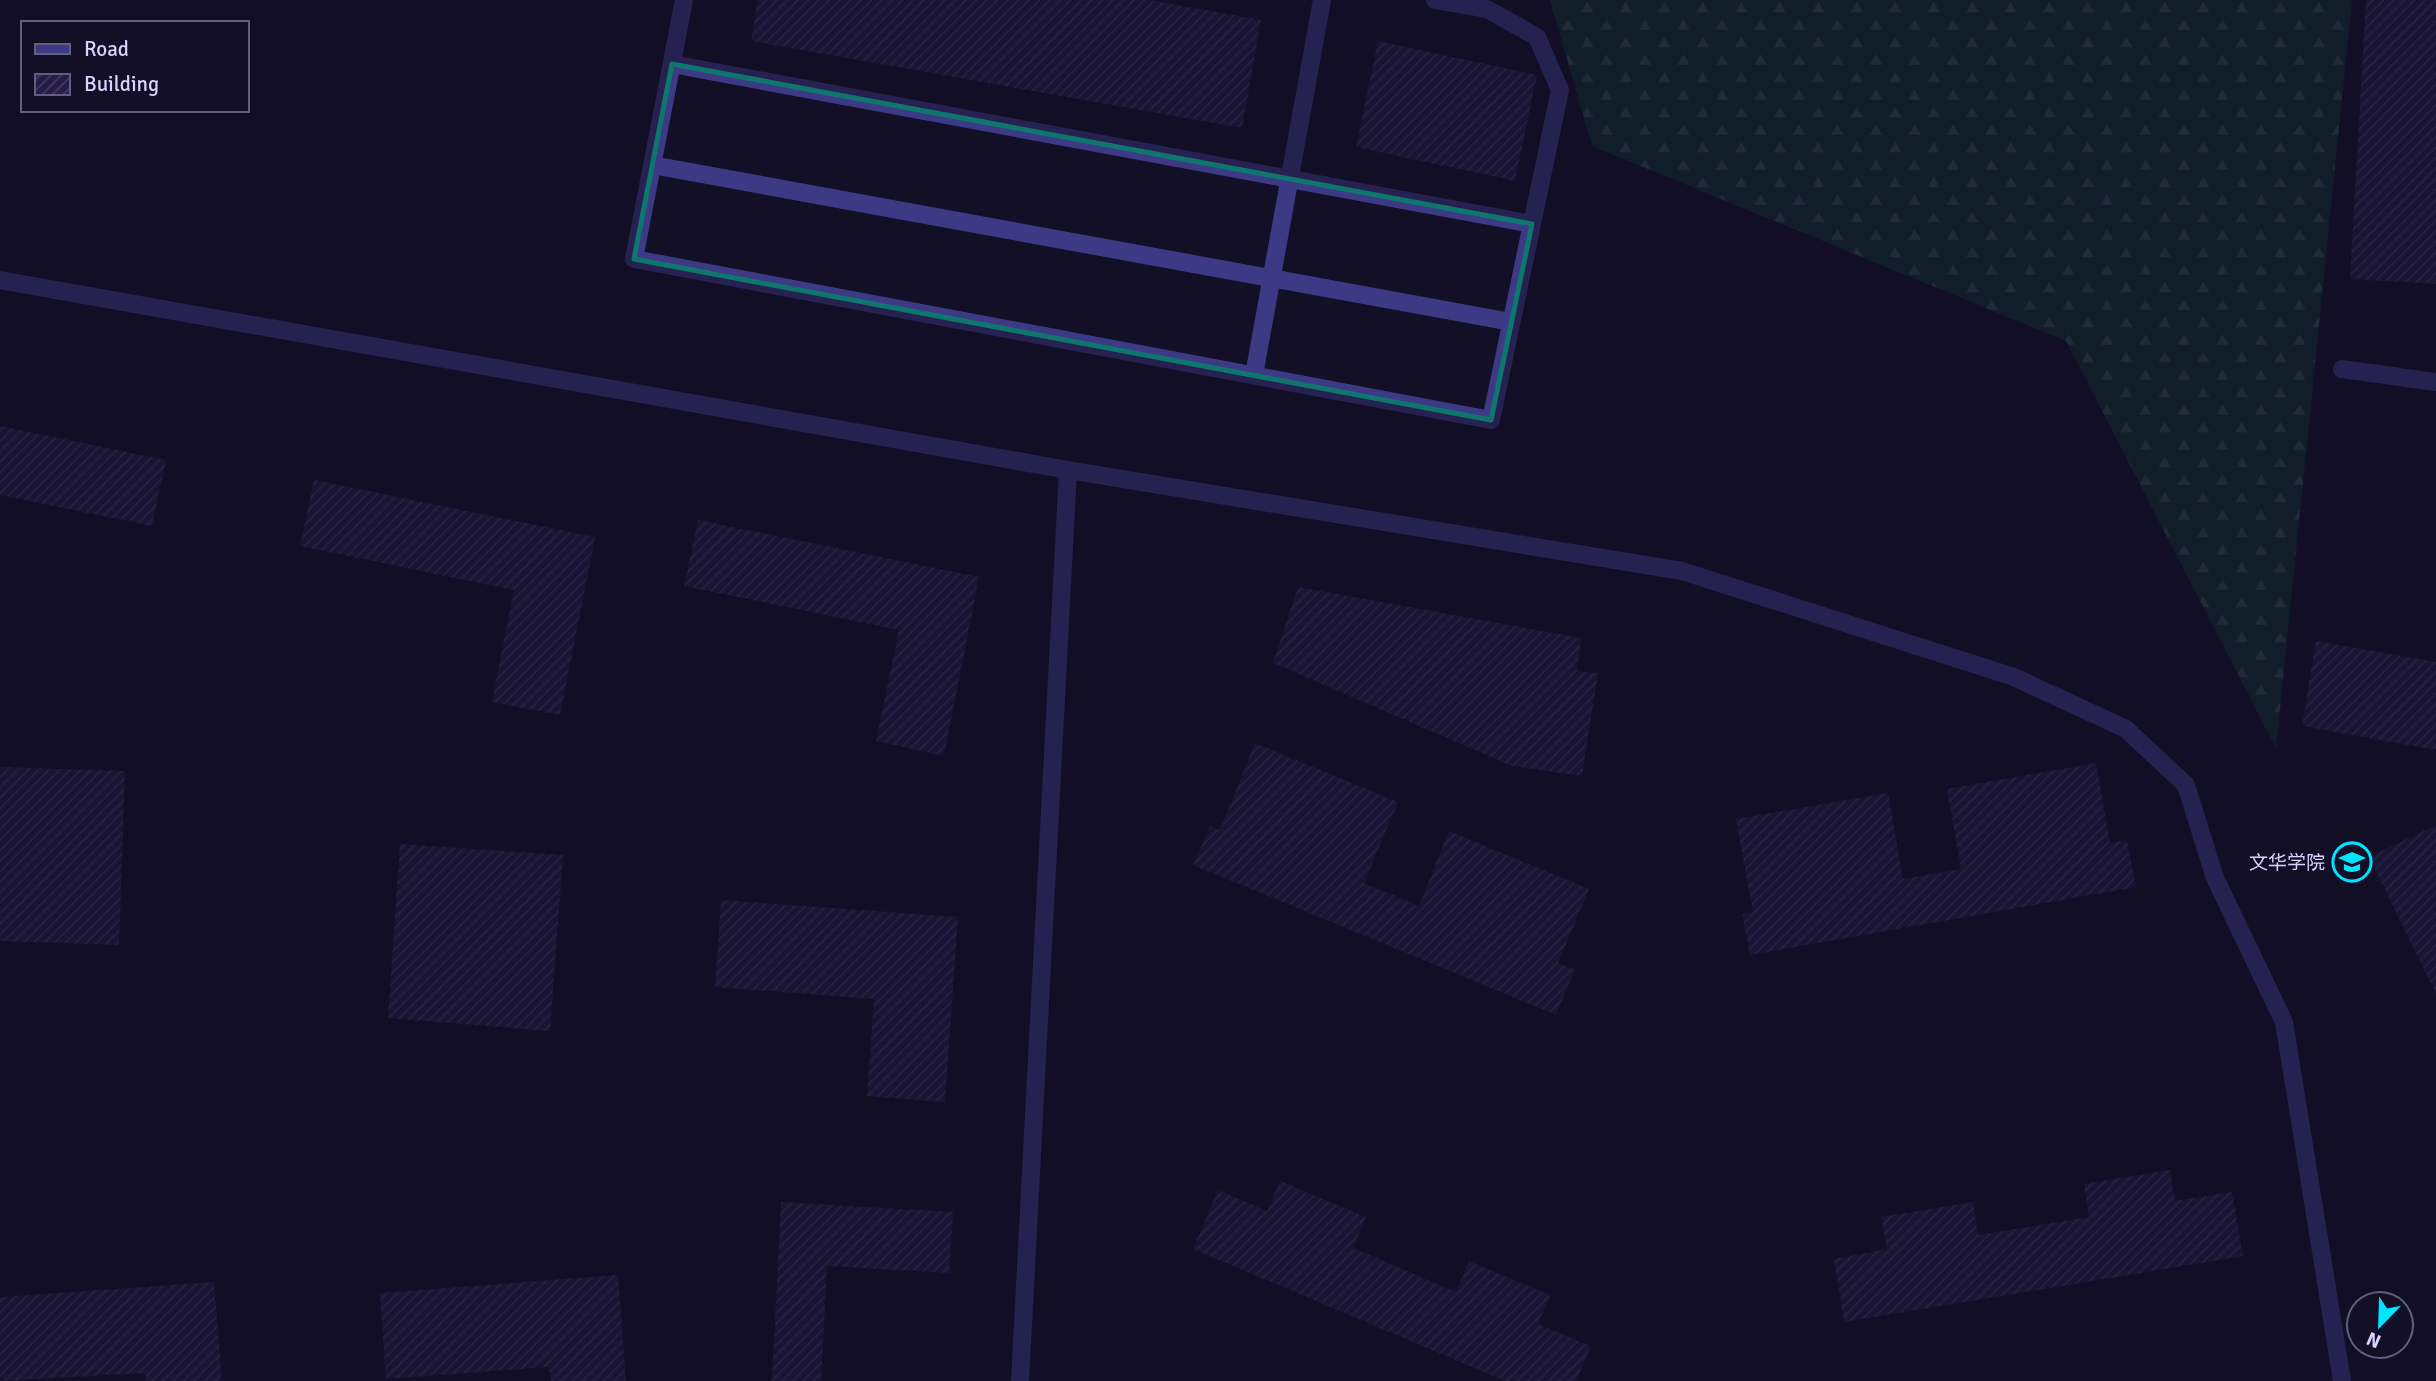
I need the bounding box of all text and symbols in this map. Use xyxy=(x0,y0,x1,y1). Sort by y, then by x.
legend xyxy=(21,21,248,112)
text: Road xyxy=(84,36,129,62)
text: Building xyxy=(84,71,159,97)
school or university icon: 文华学院 xyxy=(2331,841,2373,883)
place label: 文华学院 xyxy=(2249,851,2325,875)
north arrow xyxy=(2345,1290,2415,1360)
text: N xyxy=(2363,1326,2385,1353)

